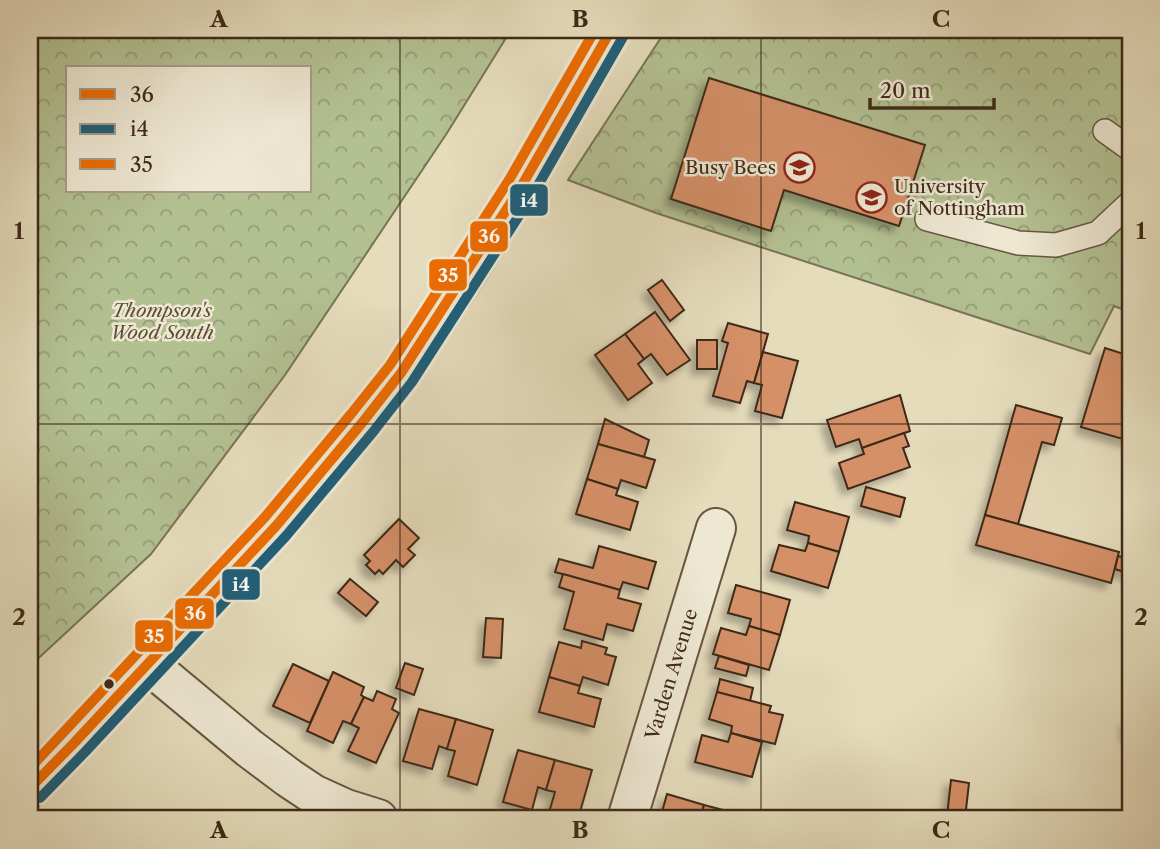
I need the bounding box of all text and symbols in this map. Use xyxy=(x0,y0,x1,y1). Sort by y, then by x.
text: A xyxy=(209,5,229,33)
text: B xyxy=(571,5,589,33)
text: C xyxy=(932,5,950,33)
legend xyxy=(66,66,312,192)
scale bar xyxy=(870,66,994,110)
text: 20 m xyxy=(880,78,931,103)
text: 36 xyxy=(130,82,154,107)
text: i4 xyxy=(130,116,149,141)
school or university icon: Busy Bees xyxy=(782,150,816,184)
text: 35 xyxy=(130,152,153,177)
place label: Busy Bees xyxy=(685,156,776,179)
place label: University of Nottingham xyxy=(894,175,1025,220)
school or university icon: University of Nottingham xyxy=(854,180,888,214)
line badge: i4 xyxy=(509,183,549,217)
text: i4 xyxy=(520,189,538,212)
text: 1 xyxy=(14,217,25,245)
text: 1 xyxy=(1136,217,1147,245)
line badge: 36 xyxy=(469,220,509,253)
text: 36 xyxy=(478,225,500,248)
line badge: 35 xyxy=(428,258,468,292)
text: 35 xyxy=(437,264,459,287)
park label: Thompson's Wood South xyxy=(110,299,214,344)
line badge: i4 xyxy=(221,568,261,601)
text: i4 xyxy=(232,573,250,596)
line badge: 36 xyxy=(174,597,215,630)
text: 36 xyxy=(184,602,206,625)
text: 2 xyxy=(12,603,26,631)
text: 2 xyxy=(1134,603,1148,631)
street label: Varden Avenue xyxy=(640,606,702,743)
line badge: 35 xyxy=(134,619,174,653)
text: 35 xyxy=(143,625,165,648)
unlabelled marker xyxy=(102,677,116,691)
text: A xyxy=(209,816,229,844)
text: B xyxy=(571,816,589,844)
text: C xyxy=(932,816,950,844)

